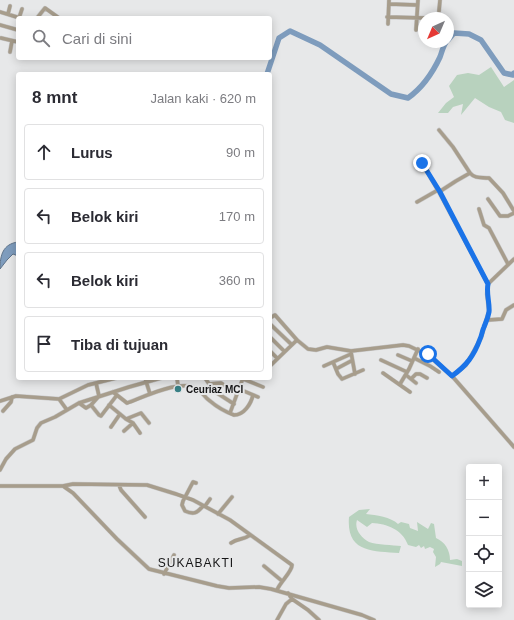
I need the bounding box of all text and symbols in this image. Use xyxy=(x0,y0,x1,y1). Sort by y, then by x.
north arrow xyxy=(418,12,454,48)
search box xyxy=(16,16,272,60)
icon: search xyxy=(30,27,52,49)
text: Cari di sini xyxy=(62,30,132,47)
text: 8 mnt xyxy=(32,88,77,107)
text: Jalan kaki · 620 m xyxy=(151,91,256,106)
icon: ahead xyxy=(33,141,55,163)
text: Lurus xyxy=(71,144,113,161)
text: 90 m xyxy=(226,145,255,160)
route end xyxy=(413,154,431,172)
icon: left xyxy=(33,205,55,227)
text: Belok kiri xyxy=(71,208,139,225)
text: 170 m xyxy=(219,209,255,224)
icon: left xyxy=(33,269,55,291)
text: Belok kiri xyxy=(71,272,139,289)
text: 360 m xyxy=(219,273,255,288)
icon: arrive xyxy=(33,333,55,355)
text: Tiba di tujuan xyxy=(71,336,168,353)
route start xyxy=(419,345,437,363)
marker: Ceuriaz MCI xyxy=(173,384,183,394)
place label: Ceuriaz MCI xyxy=(186,384,243,395)
map controls xyxy=(466,464,502,608)
button: + xyxy=(466,464,502,500)
button: − xyxy=(466,500,502,536)
button: locate xyxy=(466,536,502,572)
district label: SUKABAKTI xyxy=(158,556,234,570)
button: layers xyxy=(466,572,502,608)

